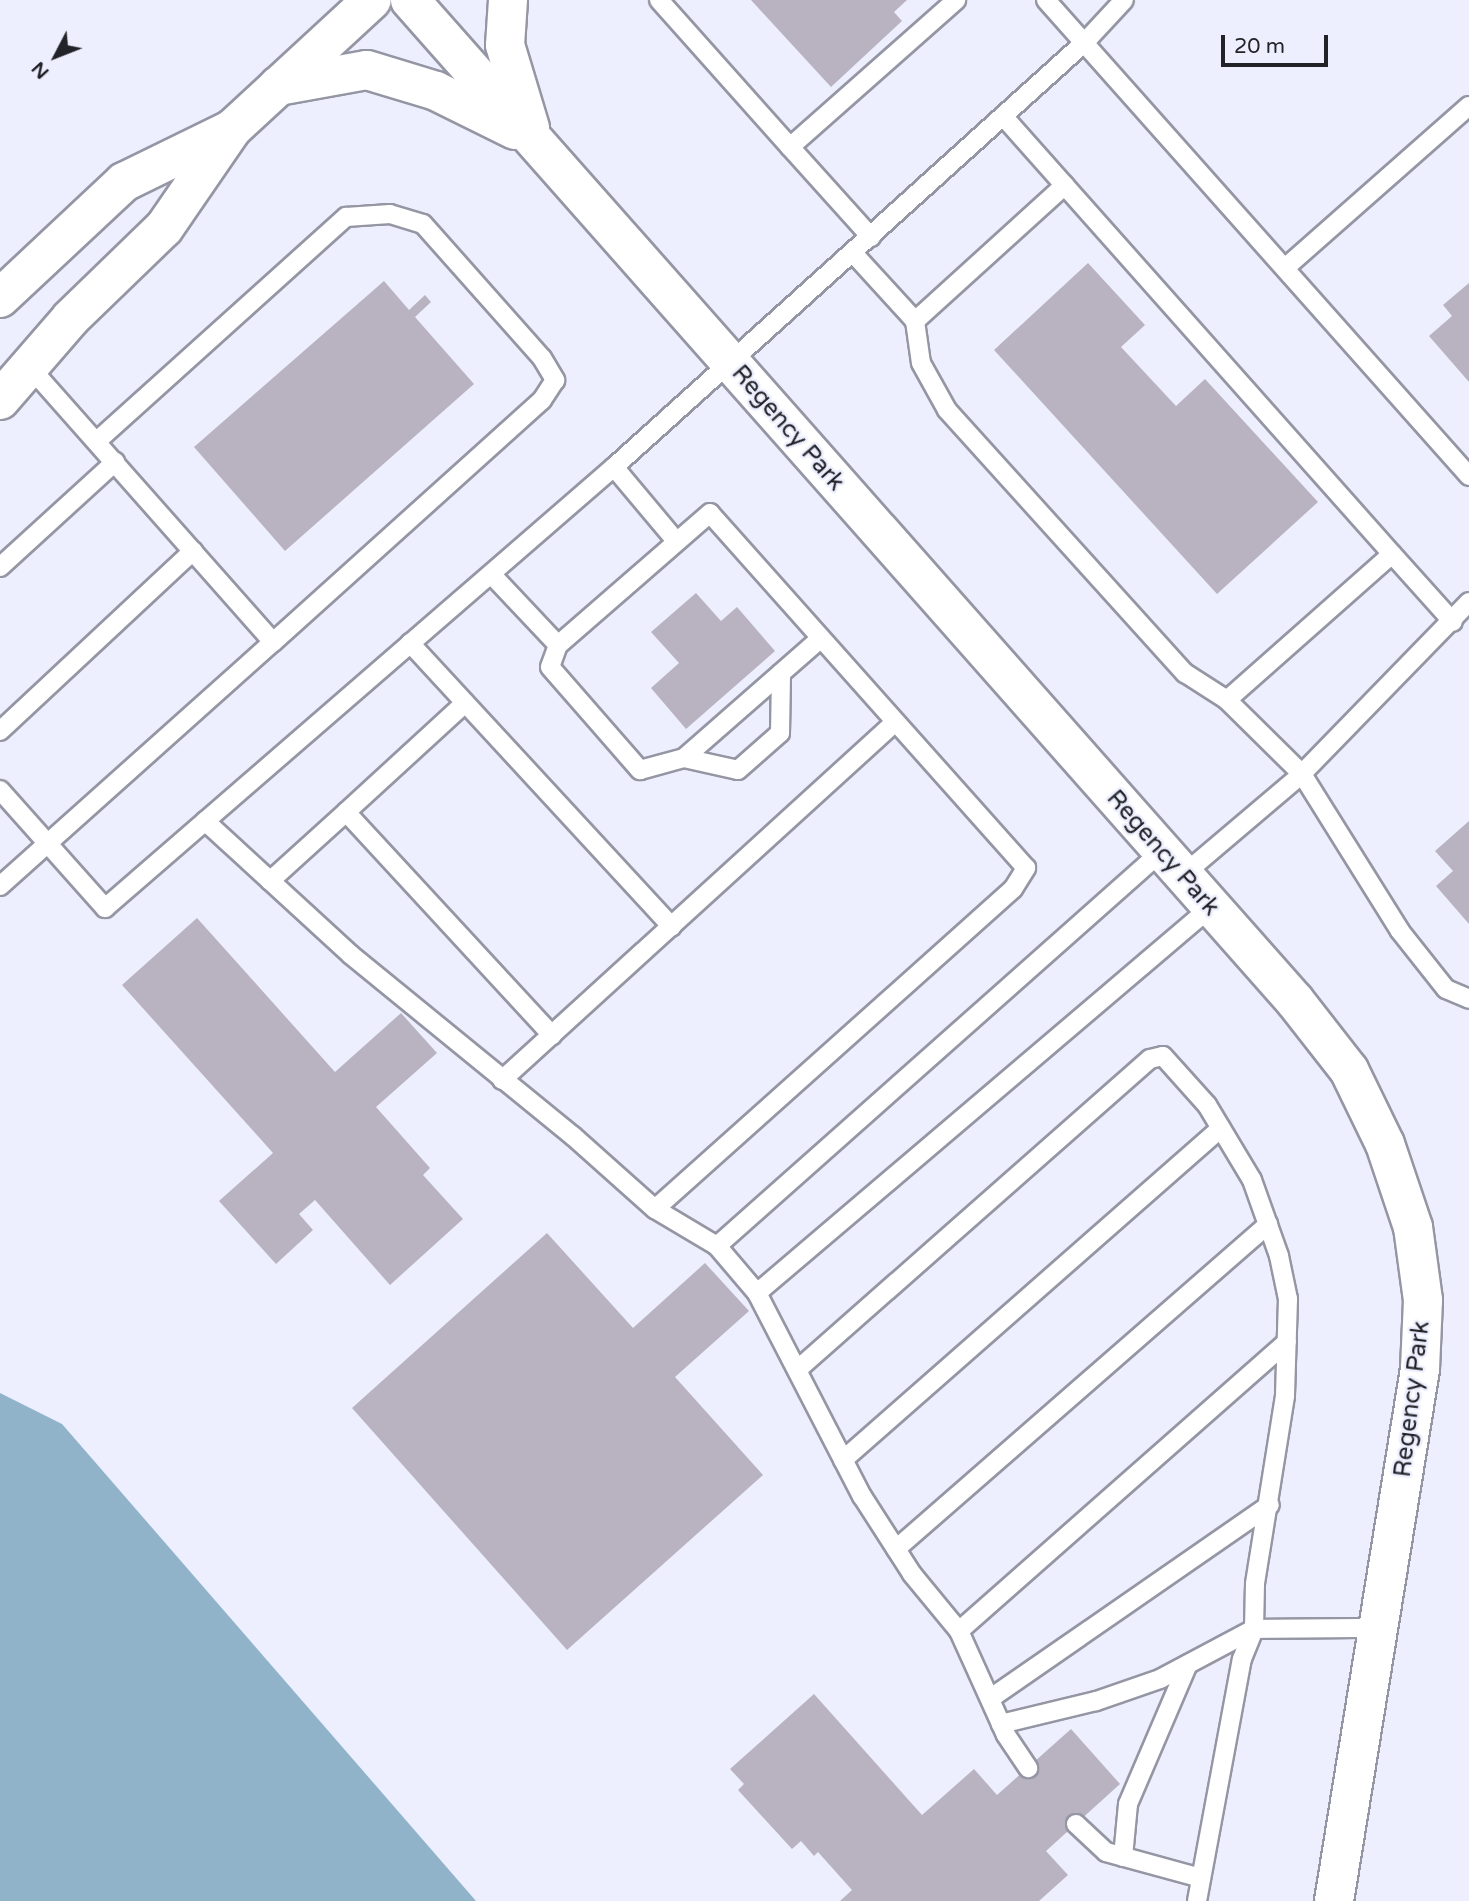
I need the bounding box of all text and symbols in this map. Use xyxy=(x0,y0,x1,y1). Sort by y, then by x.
north arrow xyxy=(21,21,91,91)
scale bar xyxy=(1224,21,1331,65)
text: 20 m xyxy=(1234,34,1285,59)
text: N xyxy=(27,57,54,83)
street label: Regency Park xyxy=(726,359,850,497)
street label: Regency Park xyxy=(1101,784,1225,922)
street label: Regency Park xyxy=(1388,1319,1436,1479)

